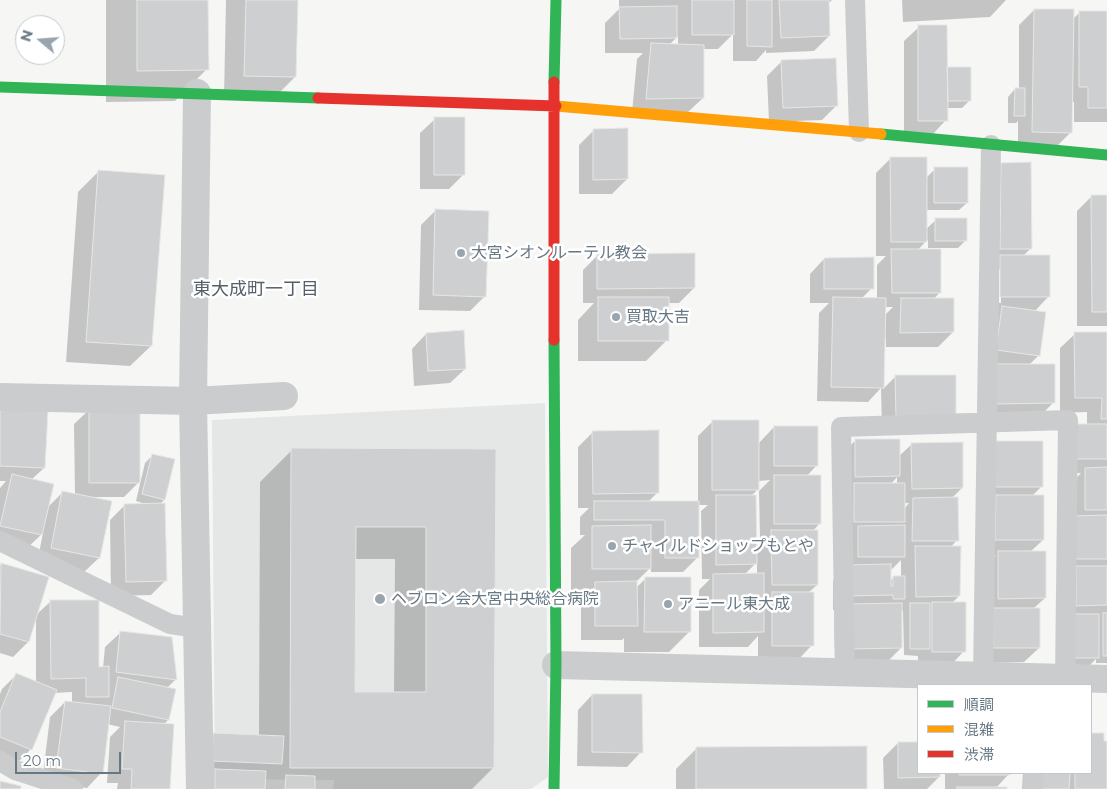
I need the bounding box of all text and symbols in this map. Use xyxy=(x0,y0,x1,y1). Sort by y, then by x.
north arrow xyxy=(15,15,65,65)
text: N xyxy=(16,28,37,44)
place label: 大宮シオンルーテル教会 xyxy=(471,243,647,263)
marker: 大宮シオンルーテル教会 xyxy=(455,247,467,259)
district label: 東大成町一丁目 xyxy=(193,279,319,301)
place label: 買取大吉 xyxy=(626,307,690,327)
marker: 買取大吉 xyxy=(610,311,622,323)
place label: チャイルドショップもとや xyxy=(622,536,814,556)
marker: チャイルドショップもとや xyxy=(606,540,618,552)
place label: ヘブロン会大宮中央総合病院 xyxy=(391,589,599,609)
marker: ヘブロン会大宮中央総合病院 xyxy=(373,592,387,606)
place label: アニール東大成 xyxy=(678,594,790,614)
marker: アニール東大成 xyxy=(662,598,674,610)
legend xyxy=(917,684,1092,774)
text: 順調 xyxy=(964,695,994,714)
text: 混雑 xyxy=(964,720,994,739)
scale bar xyxy=(18,742,124,774)
text: 渋滞 xyxy=(964,745,994,764)
text: 20 m xyxy=(23,751,61,770)

